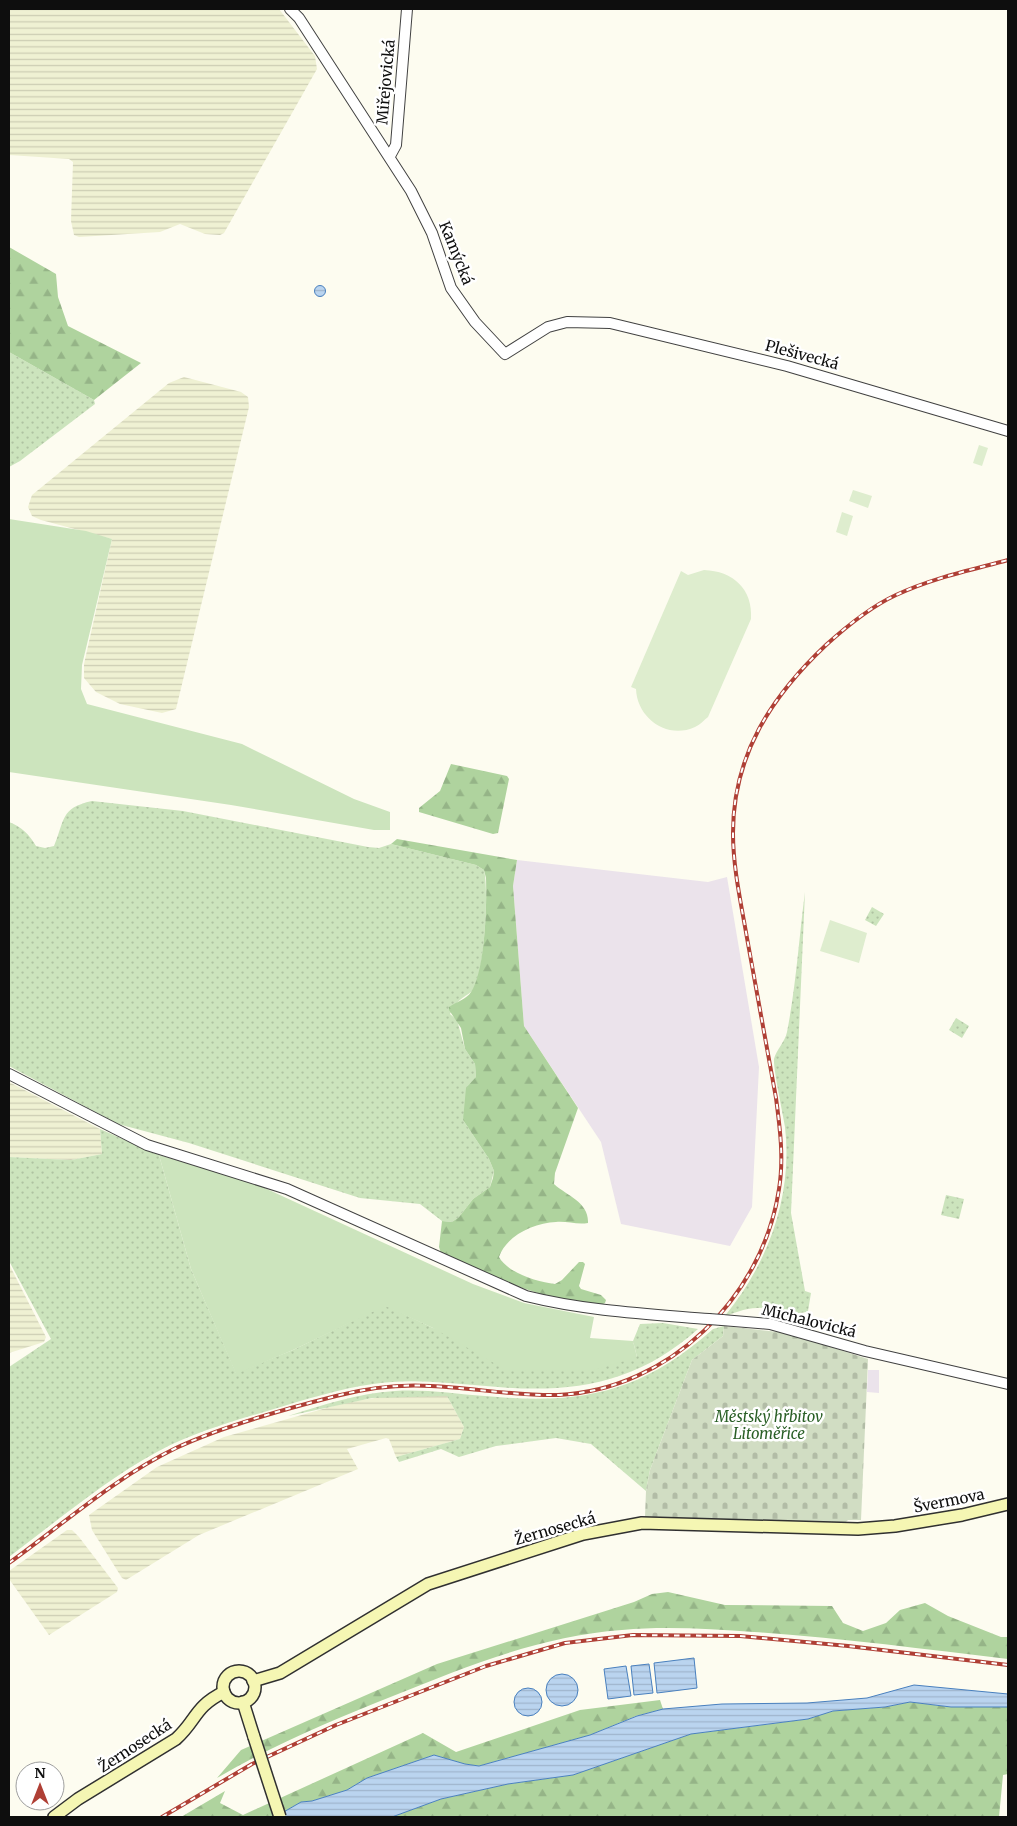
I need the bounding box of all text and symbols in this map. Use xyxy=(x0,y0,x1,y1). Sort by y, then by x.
street label: Miřejovická xyxy=(372,39,399,125)
street label: Kamýcká xyxy=(435,218,478,287)
street label: Plešivecká xyxy=(763,336,841,373)
street label: Michalovická xyxy=(760,1300,858,1341)
park label: Městský hřbitov Litoměřice xyxy=(714,1407,823,1443)
street label: Švermova xyxy=(912,1483,986,1517)
street label: Žernosecká xyxy=(512,1507,598,1549)
street label: Žernosecká xyxy=(94,1714,175,1776)
north arrow xyxy=(15,1761,65,1811)
text: N xyxy=(34,1764,46,1782)

